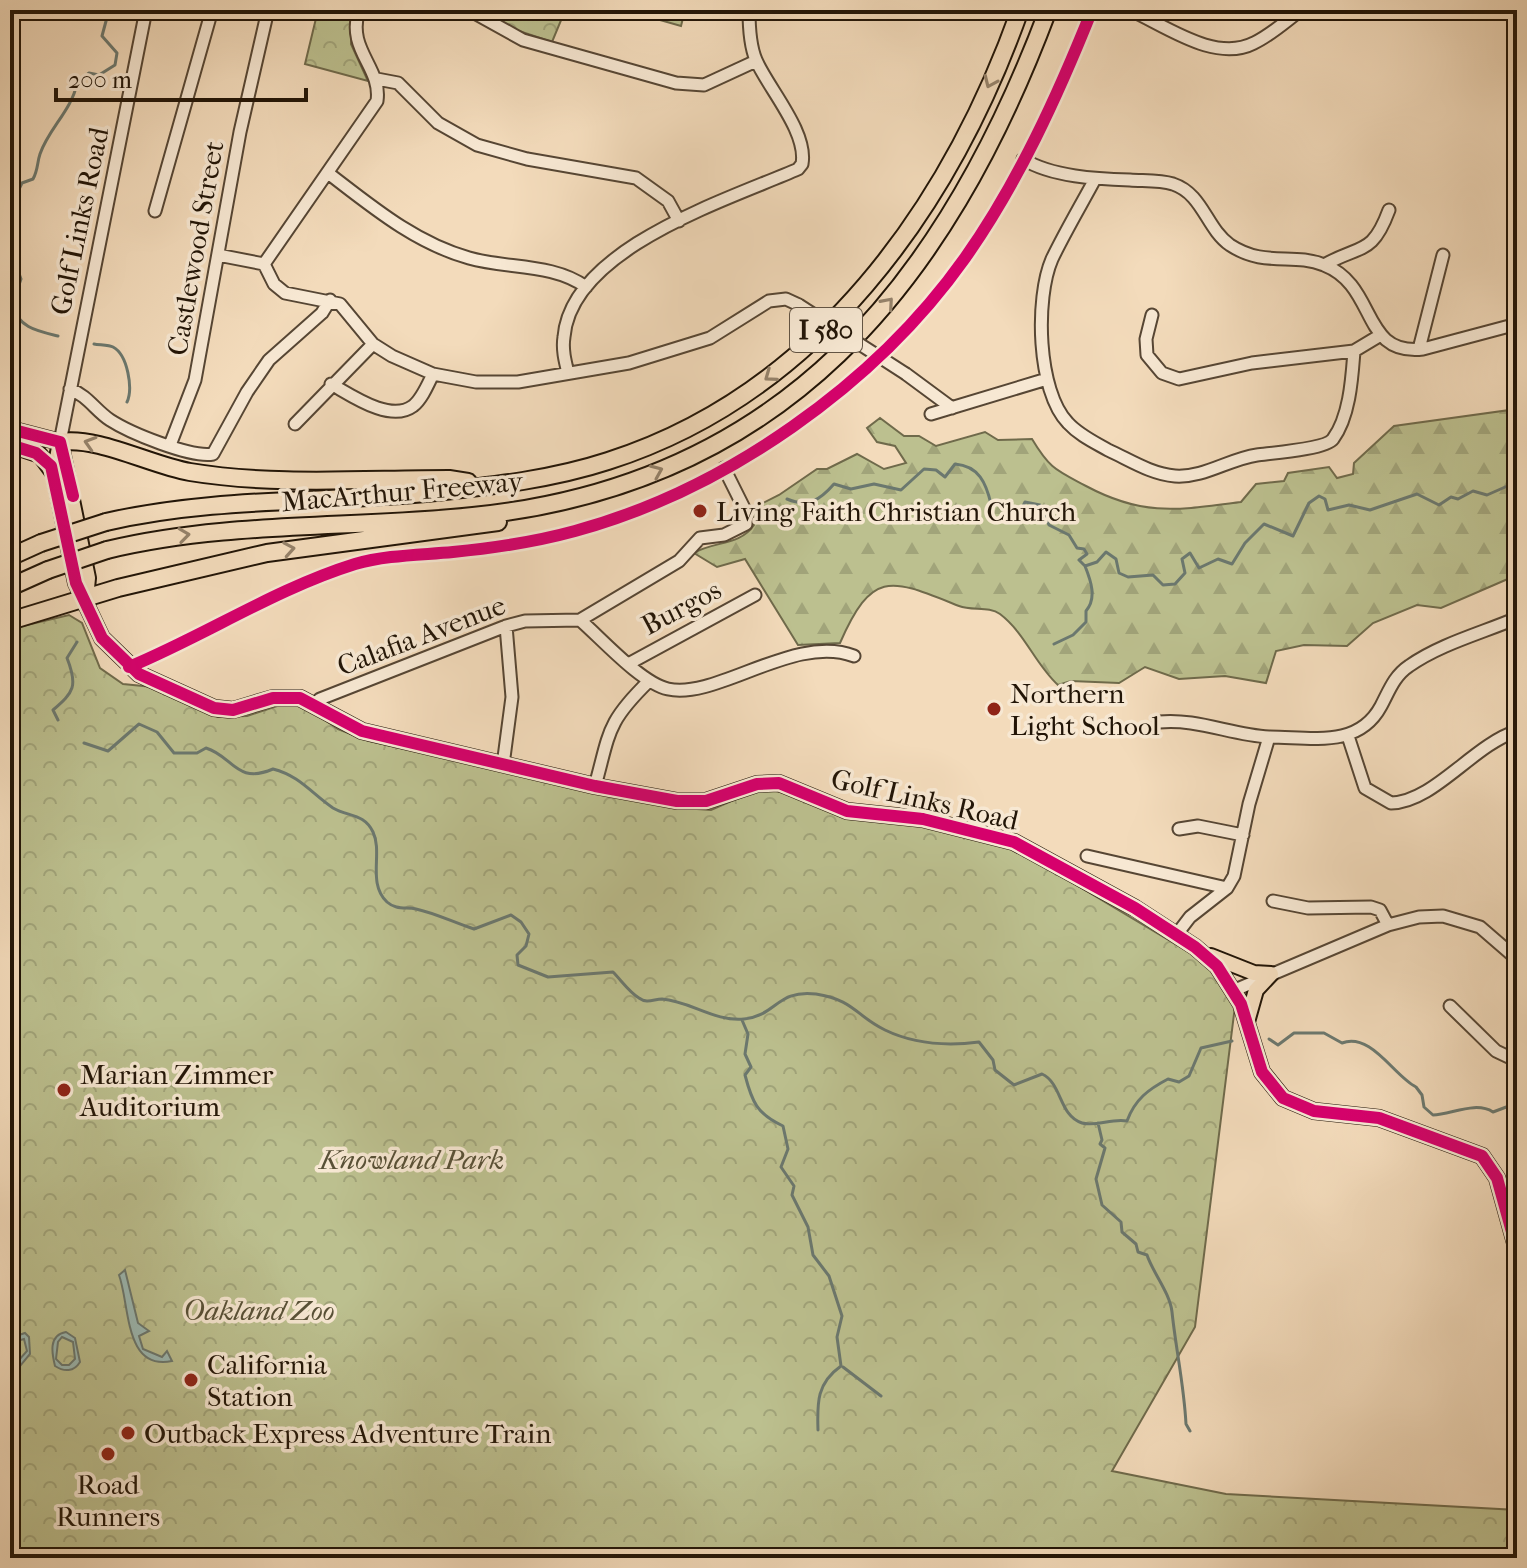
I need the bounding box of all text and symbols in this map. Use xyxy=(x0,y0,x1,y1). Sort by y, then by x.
scale bar xyxy=(56,52,306,102)
text: 200 m xyxy=(68,66,132,94)
one-way arrow xyxy=(984,74,1000,88)
street label: Golf Links Road xyxy=(43,123,116,318)
street label: Castlewood Street xyxy=(160,138,231,358)
one-way arrow xyxy=(879,298,893,313)
road number: I 580 xyxy=(790,308,862,352)
one-way arrow xyxy=(764,366,779,381)
one-way arrow xyxy=(83,437,97,453)
street label: MacArthur Freeway xyxy=(280,464,525,518)
one-way arrow xyxy=(649,464,664,480)
place label: Living Faith Christian Church xyxy=(716,495,1076,528)
marker: Living Faith Christian Church xyxy=(691,502,709,520)
one-way arrow xyxy=(177,527,190,544)
one-way arrow xyxy=(283,541,296,558)
street label: Burgos xyxy=(636,573,727,642)
street label: Calafia Avenue xyxy=(332,588,510,683)
place label: Northern Light School xyxy=(1010,677,1160,742)
marker: Northern Light School xyxy=(985,700,1003,718)
street label: Golf Links Road xyxy=(828,762,1022,837)
place label: Marian Zimmer Auditorium xyxy=(79,1058,273,1123)
marker: Marian Zimmer Auditorium xyxy=(55,1081,73,1099)
park label: Knowland Park xyxy=(318,1143,504,1176)
park label: Oakland Zoo xyxy=(183,1294,335,1327)
place label: California Station xyxy=(207,1348,328,1413)
marker: California Station xyxy=(182,1371,200,1389)
place label: Outback Express Adventure Train xyxy=(144,1417,552,1450)
marker: Outback Express Adventure Train xyxy=(119,1424,137,1442)
marker: Road Runners xyxy=(99,1445,117,1463)
place label: Road Runners xyxy=(56,1468,160,1533)

